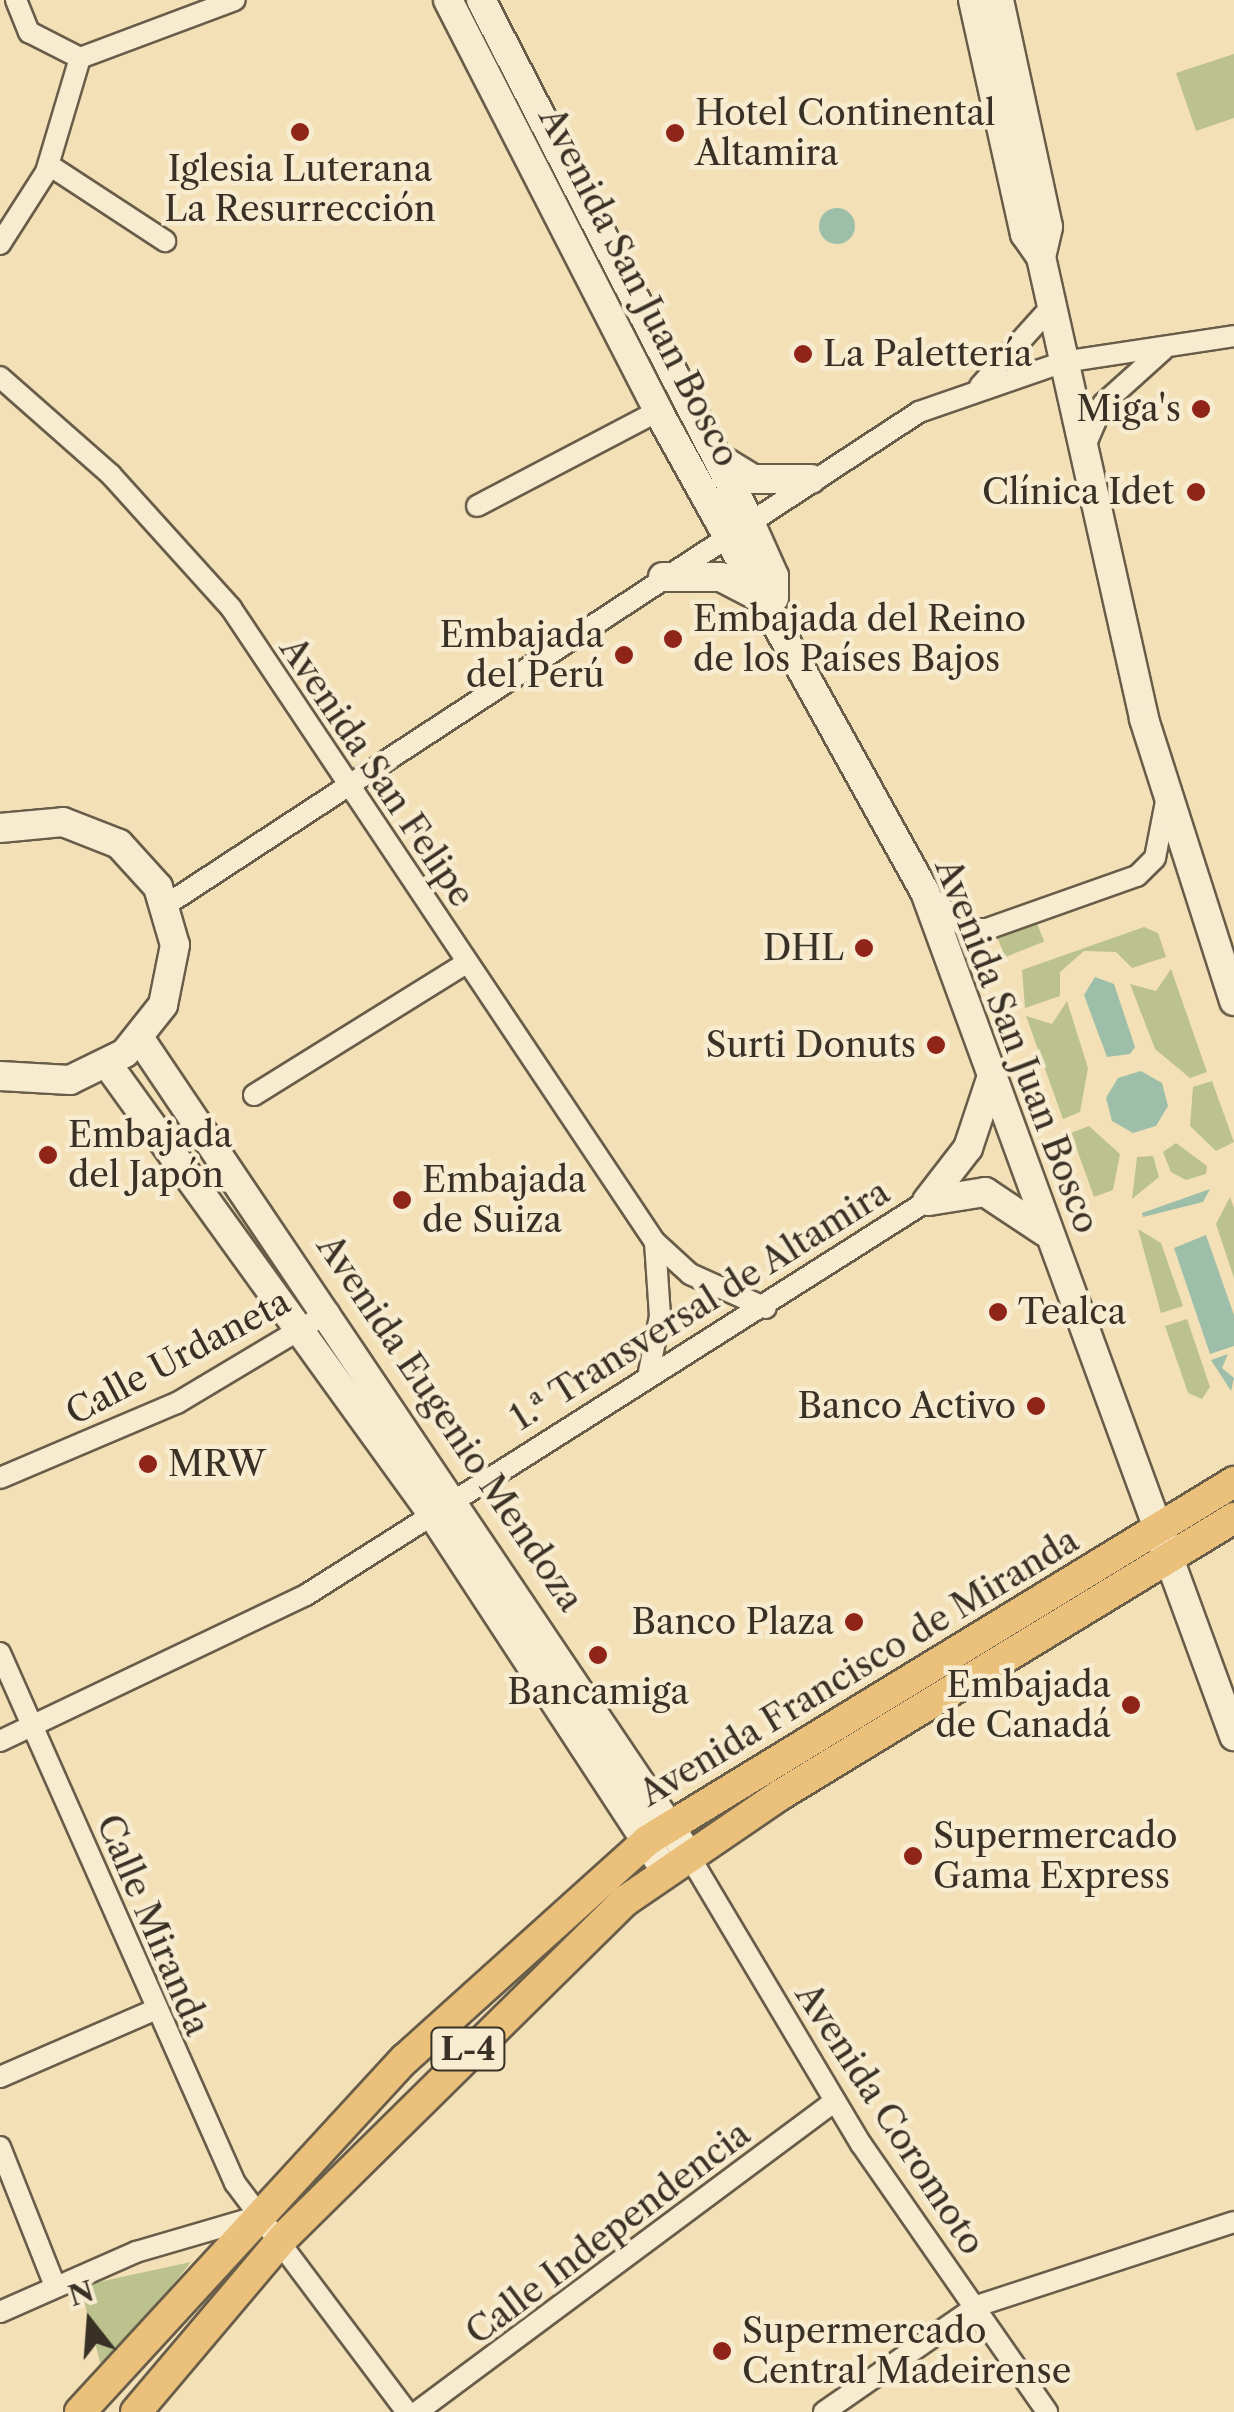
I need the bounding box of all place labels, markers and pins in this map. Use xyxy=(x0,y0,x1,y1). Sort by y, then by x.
place label: Hotel Continental Altamira xyxy=(695,92,995,174)
marker: Iglesia Luterana La Resurrección xyxy=(289,121,311,143)
marker: Hotel Continental Altamira xyxy=(664,122,686,144)
place label: Iglesia Luterana La Resurrección xyxy=(164,148,436,230)
place label: La Palettería xyxy=(823,333,1033,375)
marker: La Palettería xyxy=(792,343,814,365)
place label: Miga's xyxy=(1076,388,1181,430)
marker: Miga's xyxy=(1190,398,1212,420)
place label: Clínica Idet xyxy=(982,471,1174,513)
marker: Clínica Idet xyxy=(1183,479,1209,505)
place label: Embajada del Reino de los Países Bajos xyxy=(693,598,1026,680)
place label: Embajada del Perú xyxy=(440,614,604,696)
marker: Embajada del Reino de los Países Bajos xyxy=(662,628,684,650)
marker: Embajada del Perú xyxy=(613,644,635,666)
place label: DHL xyxy=(763,927,844,969)
marker: DHL xyxy=(853,937,875,959)
place label: Surti Donuts xyxy=(705,1024,916,1066)
marker: Surti Donuts xyxy=(925,1034,947,1056)
place label: Embajada del Japón xyxy=(68,1114,232,1196)
marker: Embajada del Japón xyxy=(37,1144,59,1166)
place label: Embajada de Suiza xyxy=(422,1159,586,1241)
marker: Embajada de Suiza xyxy=(391,1189,413,1211)
place label: Tealca xyxy=(1018,1291,1126,1333)
marker: Tealca xyxy=(987,1301,1009,1323)
place label: Banco Activo xyxy=(796,1385,1016,1427)
marker: Banco Activo xyxy=(1025,1395,1047,1417)
place label: MRW xyxy=(168,1443,266,1485)
marker: MRW xyxy=(137,1453,159,1475)
place label: Banco Plaza xyxy=(632,1601,834,1643)
marker: Banco Plaza xyxy=(843,1611,865,1633)
marker: Bancamiga xyxy=(587,1644,609,1666)
place label: Embajada de Canadá xyxy=(935,1664,1111,1746)
place label: Bancamiga xyxy=(507,1671,689,1713)
marker: Embajada de Canadá xyxy=(1120,1694,1142,1716)
place label: Supermercado Gama Express xyxy=(933,1815,1178,1897)
marker: Supermercado Gama Express xyxy=(902,1845,924,1867)
place label: Supermercado Central Madeirense xyxy=(742,2310,1071,2392)
marker: Supermercado Central Madeirense xyxy=(711,2340,733,2362)

